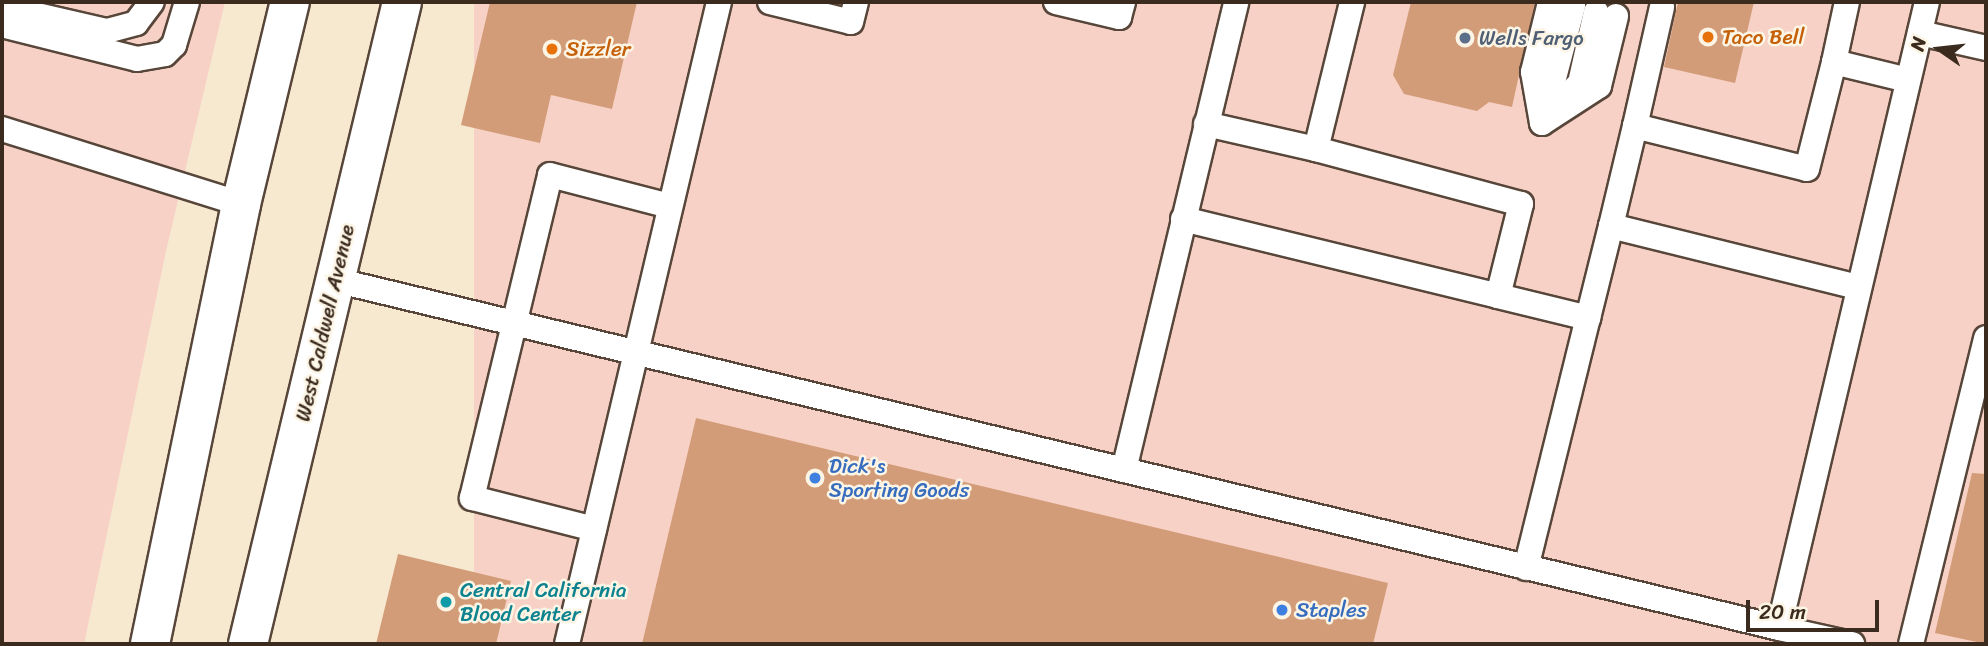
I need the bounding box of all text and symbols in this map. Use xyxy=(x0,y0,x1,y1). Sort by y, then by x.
north arrow xyxy=(1904,14,1974,84)
place label: Taco Bell xyxy=(1722,24,1805,50)
place label: Wells Fargo xyxy=(1479,25,1584,51)
marker: Taco Bell xyxy=(1700,29,1716,45)
marker: Wells Fargo xyxy=(1457,30,1473,46)
text: N xyxy=(1901,33,1936,54)
place label: Sizzler xyxy=(566,36,630,62)
marker: Sizzler xyxy=(544,41,560,57)
street label: West Caldwell Avenue xyxy=(290,222,360,424)
place label: Dick's Sporting Goods xyxy=(829,453,969,503)
marker: Dick's Sporting Goods xyxy=(807,470,823,486)
place label: Central California Blood Center xyxy=(460,577,626,627)
scale bar xyxy=(1750,586,1883,630)
text: 20 m xyxy=(1759,593,1806,631)
marker: Central California Blood Center xyxy=(438,594,454,610)
place label: Staples xyxy=(1296,597,1366,623)
marker: Staples xyxy=(1274,602,1290,618)

